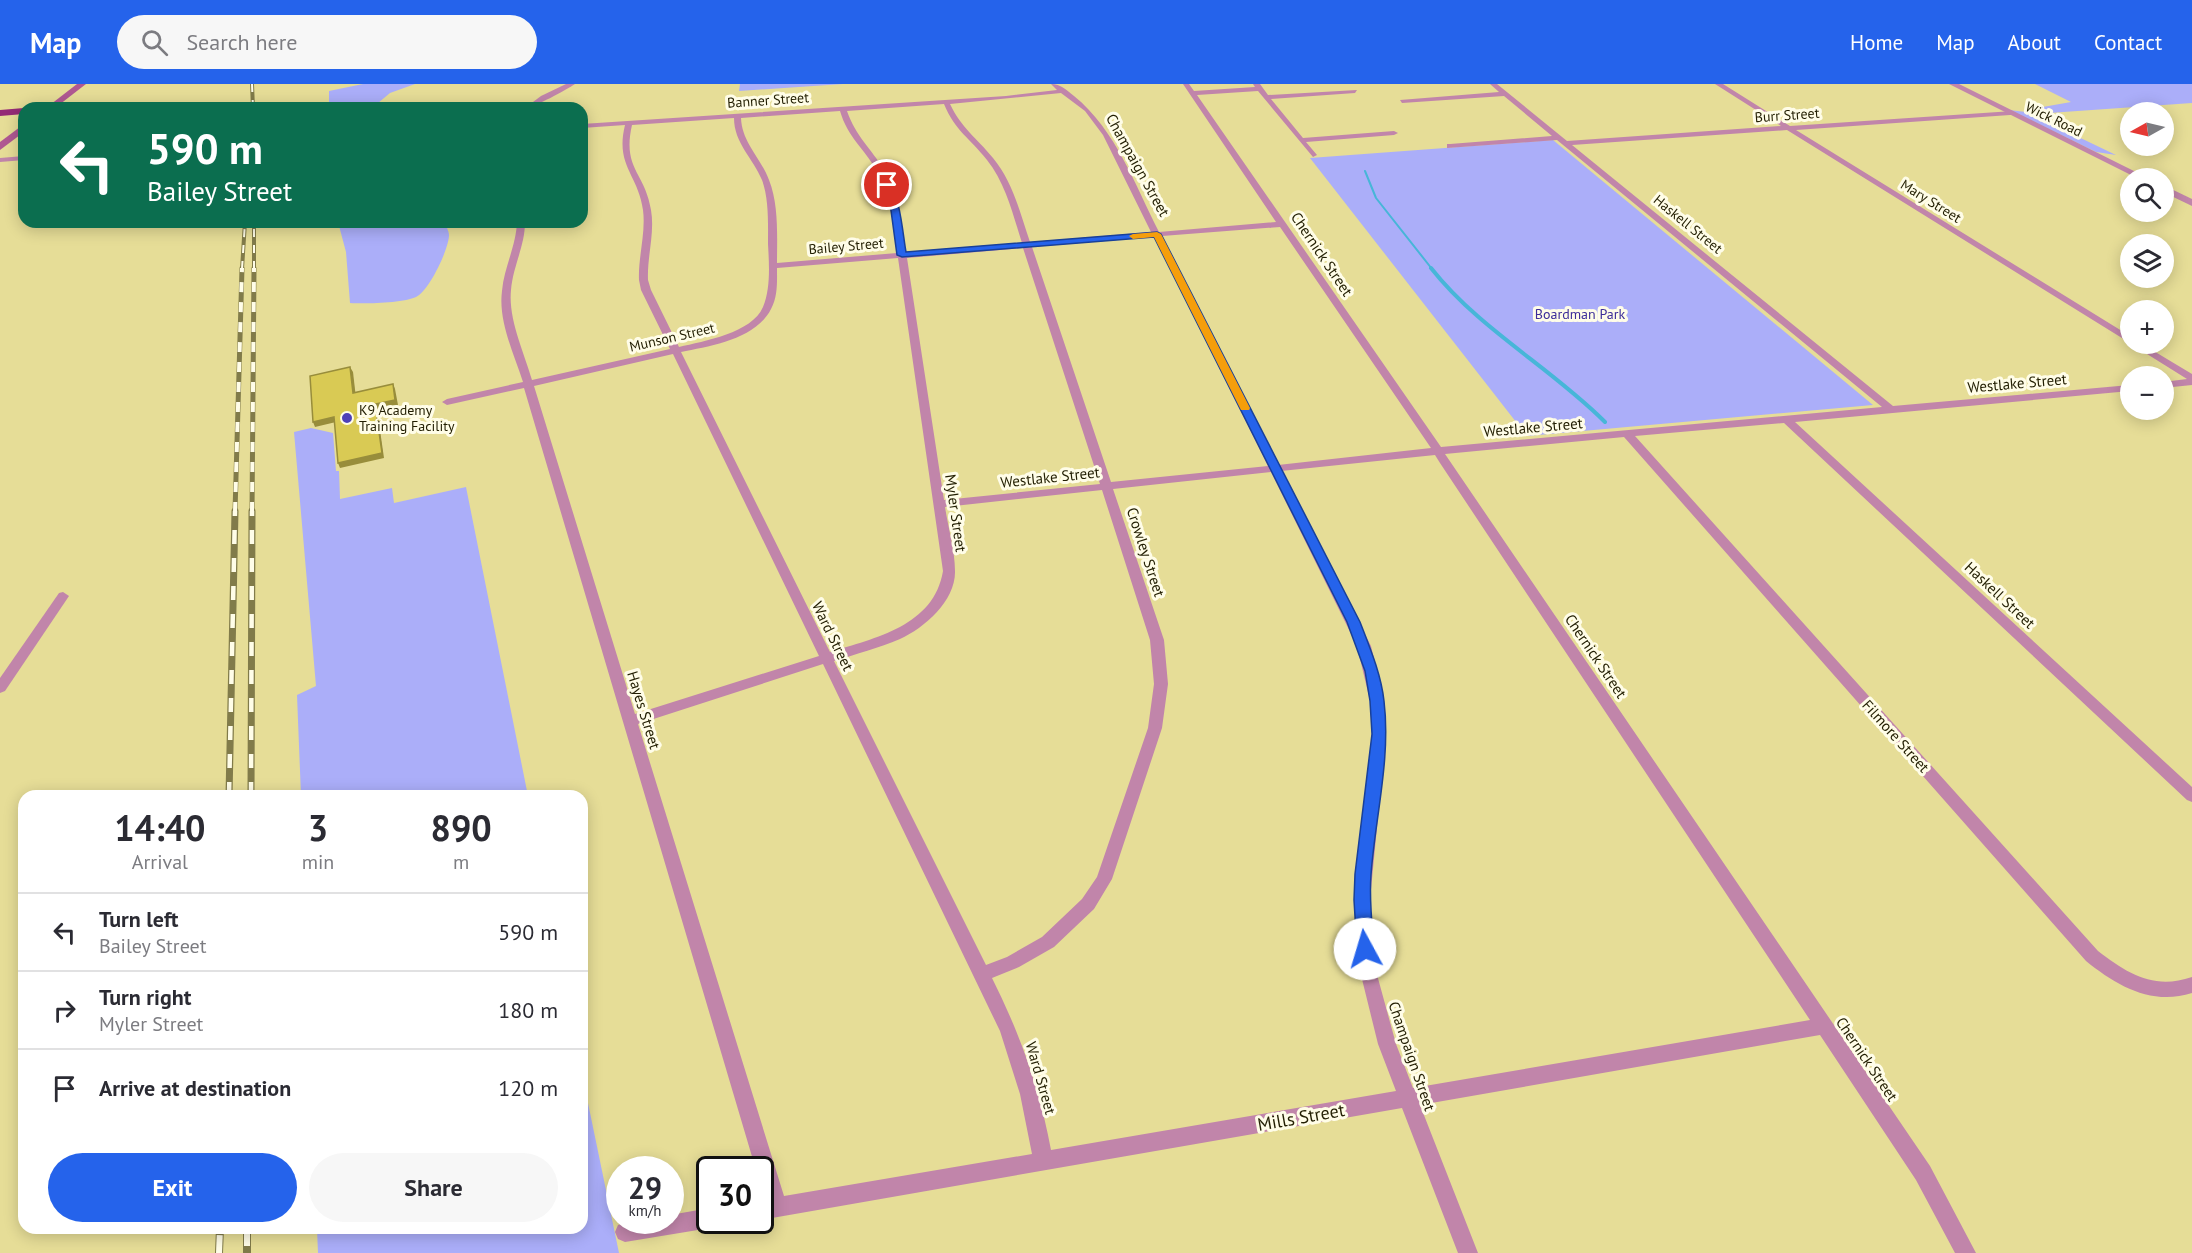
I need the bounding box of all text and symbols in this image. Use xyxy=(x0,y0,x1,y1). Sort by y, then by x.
search box xyxy=(117,15,537,69)
text: Map xyxy=(30,24,81,61)
icon: search xyxy=(138,26,171,59)
text: Search here xyxy=(186,28,297,56)
text: Home xyxy=(1850,29,1903,56)
text: Map xyxy=(1936,29,1975,56)
text: About xyxy=(2008,29,2061,56)
text: Contact xyxy=(2094,29,2162,56)
street label: Banner Street xyxy=(727,88,810,112)
street label: Wick Road xyxy=(2022,97,2086,141)
north arrow xyxy=(2120,102,2174,156)
map controls xyxy=(2120,102,2174,420)
street label: Burr Street xyxy=(1754,104,1820,126)
street label: Champaign Street xyxy=(1102,110,1174,220)
text: 590 m xyxy=(147,121,263,176)
icon: left xyxy=(48,126,126,204)
pin xyxy=(861,159,912,210)
icon: arrive xyxy=(870,168,903,201)
button: search xyxy=(2120,168,2174,222)
text: Bailey Street xyxy=(147,174,292,208)
street label: Mary Street xyxy=(1897,175,1965,227)
street label: Haskell Street xyxy=(1650,191,1726,257)
street label: Chernick Street xyxy=(1287,208,1357,300)
street label: Bailey Street xyxy=(808,234,885,258)
button: layers xyxy=(2120,234,2174,288)
button: + xyxy=(2120,300,2174,354)
park label: Boardman Park xyxy=(1535,305,1625,323)
street label: Munson Street xyxy=(628,318,717,356)
button: − xyxy=(2120,366,2174,420)
street label: Westlake Street xyxy=(1967,369,2067,397)
place label: K9 Academy Training Facility xyxy=(359,401,455,435)
marker: K9 Academy Training Facility xyxy=(340,411,354,425)
street label: Westlake Street xyxy=(1483,413,1583,441)
street label: Westlake Street xyxy=(999,462,1101,492)
street label: Myler Street xyxy=(941,473,971,553)
street label: Crowley Street xyxy=(1123,505,1169,599)
street label: Haskell Street xyxy=(1961,558,2039,632)
street label: Ward Street xyxy=(808,598,858,674)
street label: Chernick Street xyxy=(1561,610,1631,702)
street label: Hayes Street xyxy=(623,669,665,751)
street label: Filmore Street xyxy=(1858,696,1934,776)
text: 14:40 xyxy=(114,804,206,851)
text: 3 xyxy=(308,804,328,851)
text: 890 xyxy=(431,804,492,851)
text: Arrival xyxy=(132,849,188,875)
text: min xyxy=(302,849,334,875)
text: m xyxy=(453,849,469,875)
text: Turn left xyxy=(99,905,179,933)
icon: left xyxy=(48,916,81,949)
position arrow xyxy=(1333,917,1397,981)
text: 590 m xyxy=(498,918,558,946)
text: Bailey Street xyxy=(99,933,207,959)
text: Turn right xyxy=(99,983,191,1011)
icon: right xyxy=(48,994,81,1027)
text: 180 m xyxy=(498,996,558,1024)
street label: Champaign Street xyxy=(1384,999,1440,1113)
text: Myler Street xyxy=(99,1011,203,1037)
street label: Chernick Street xyxy=(1832,1013,1902,1105)
street label: Ward Street xyxy=(1022,1039,1060,1117)
icon: arrive xyxy=(48,1072,81,1105)
text: Arrive at destination xyxy=(99,1074,291,1102)
text: 120 m xyxy=(498,1074,558,1102)
street label: Mills Street xyxy=(1256,1098,1346,1136)
button: Exit xyxy=(48,1153,297,1222)
button: Share xyxy=(309,1153,558,1222)
speed limit sign: 30 xyxy=(696,1156,774,1234)
text: 29 xyxy=(628,1168,662,1207)
text: km/h xyxy=(629,1201,661,1220)

